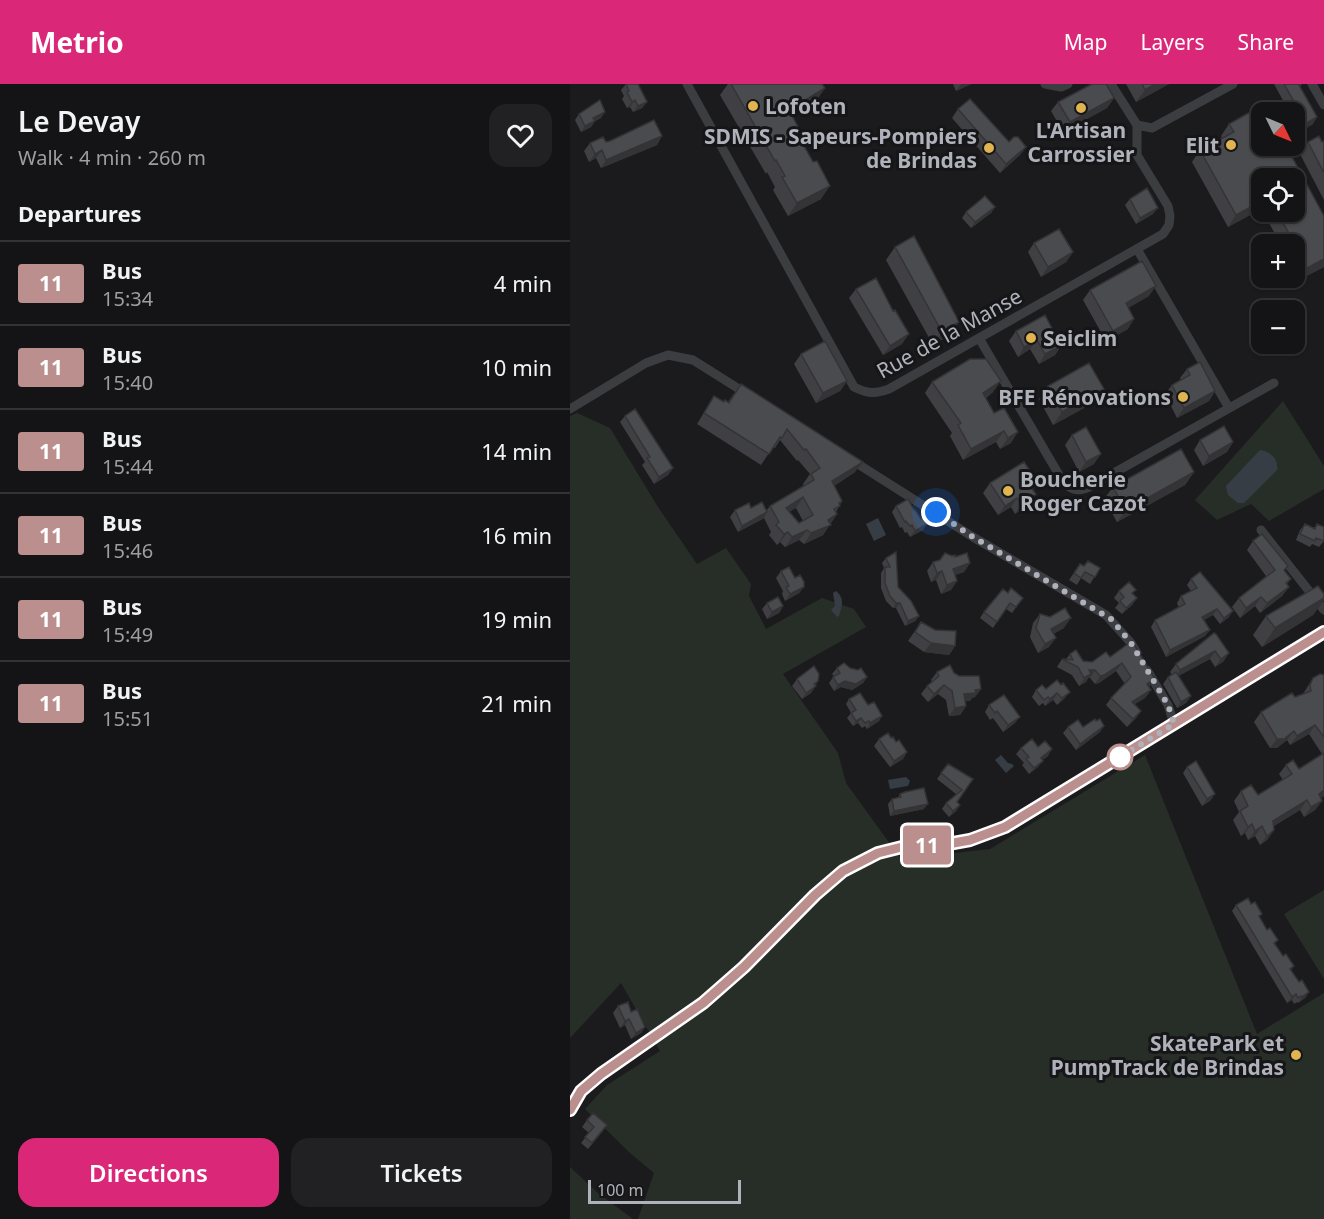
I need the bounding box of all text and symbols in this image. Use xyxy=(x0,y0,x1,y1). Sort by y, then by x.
text: Metrio xyxy=(30,23,124,61)
text: Map xyxy=(1064,28,1108,56)
text: Layers xyxy=(1141,28,1205,56)
text: Share xyxy=(1238,28,1294,56)
place label: Lofoten xyxy=(765,92,846,120)
marker: Lofoten xyxy=(746,99,760,113)
marker: L'Artisan Carrossier xyxy=(1074,101,1088,115)
text: Le Devay xyxy=(18,102,140,140)
north arrow xyxy=(1251,102,1305,156)
map controls xyxy=(1251,102,1305,354)
button: heart xyxy=(489,104,552,167)
place label: L'Artisan Carrossier xyxy=(1028,116,1135,168)
place label: SDMIS - Sapeurs-Pompiers de Brindas xyxy=(704,122,977,174)
place label: Elit xyxy=(1186,131,1219,159)
marker: Elit xyxy=(1224,138,1238,152)
marker: SDMIS - Sapeurs-Pompiers de Brindas xyxy=(982,141,996,155)
text: Walk · 4 min · 260 m xyxy=(18,144,206,171)
button: locate xyxy=(1251,168,1305,222)
text: Departures xyxy=(18,198,142,228)
button: + xyxy=(1251,234,1305,288)
text: Bus xyxy=(102,255,142,285)
text: 4 min xyxy=(494,268,552,298)
text: 11 xyxy=(39,269,63,297)
street label: Rue de la Manse xyxy=(871,282,1027,384)
text: 15:34 xyxy=(102,285,153,312)
button: − xyxy=(1251,300,1305,354)
place label: Seiclim xyxy=(1043,324,1117,352)
marker: Seiclim xyxy=(1024,331,1038,345)
text: Bus xyxy=(102,339,142,369)
text: 10 min xyxy=(481,352,552,382)
text: 11 xyxy=(39,353,63,381)
text: 15:40 xyxy=(102,369,153,396)
place label: BFE Rénovations xyxy=(998,383,1171,411)
marker: BFE Rénovations xyxy=(1176,390,1190,404)
text: Bus xyxy=(102,423,142,453)
text: 14 min xyxy=(481,436,552,466)
text: 11 xyxy=(39,437,63,465)
text: 15:44 xyxy=(102,453,153,480)
place label: Boucherie Roger Cazot xyxy=(1020,465,1146,517)
marker: Boucherie Roger Cazot xyxy=(1001,484,1015,498)
your location xyxy=(921,497,951,527)
text: Bus xyxy=(102,507,142,537)
text: 16 min xyxy=(481,520,552,550)
text: 11 xyxy=(39,521,63,549)
text: 15:46 xyxy=(102,537,153,564)
text: Bus xyxy=(102,591,142,621)
text: 19 min xyxy=(481,604,552,634)
text: 11 xyxy=(39,605,63,633)
text: 15:49 xyxy=(102,621,153,648)
text: Bus xyxy=(102,675,142,705)
text: 21 min xyxy=(481,688,552,718)
text: 11 xyxy=(39,689,63,717)
text: 15:51 xyxy=(102,705,153,732)
unlabelled marker xyxy=(1107,744,1133,770)
line badge: 11 xyxy=(900,826,954,864)
text: 11 xyxy=(915,831,939,859)
place label: SkatePark et PumpTrack de Brindas xyxy=(1051,1029,1284,1081)
marker: SkatePark et PumpTrack de Brindas xyxy=(1289,1048,1303,1062)
button: Directions xyxy=(18,1138,279,1207)
button: Tickets xyxy=(291,1138,552,1207)
scale bar xyxy=(588,1177,741,1204)
text: 100 m xyxy=(597,1179,644,1201)

